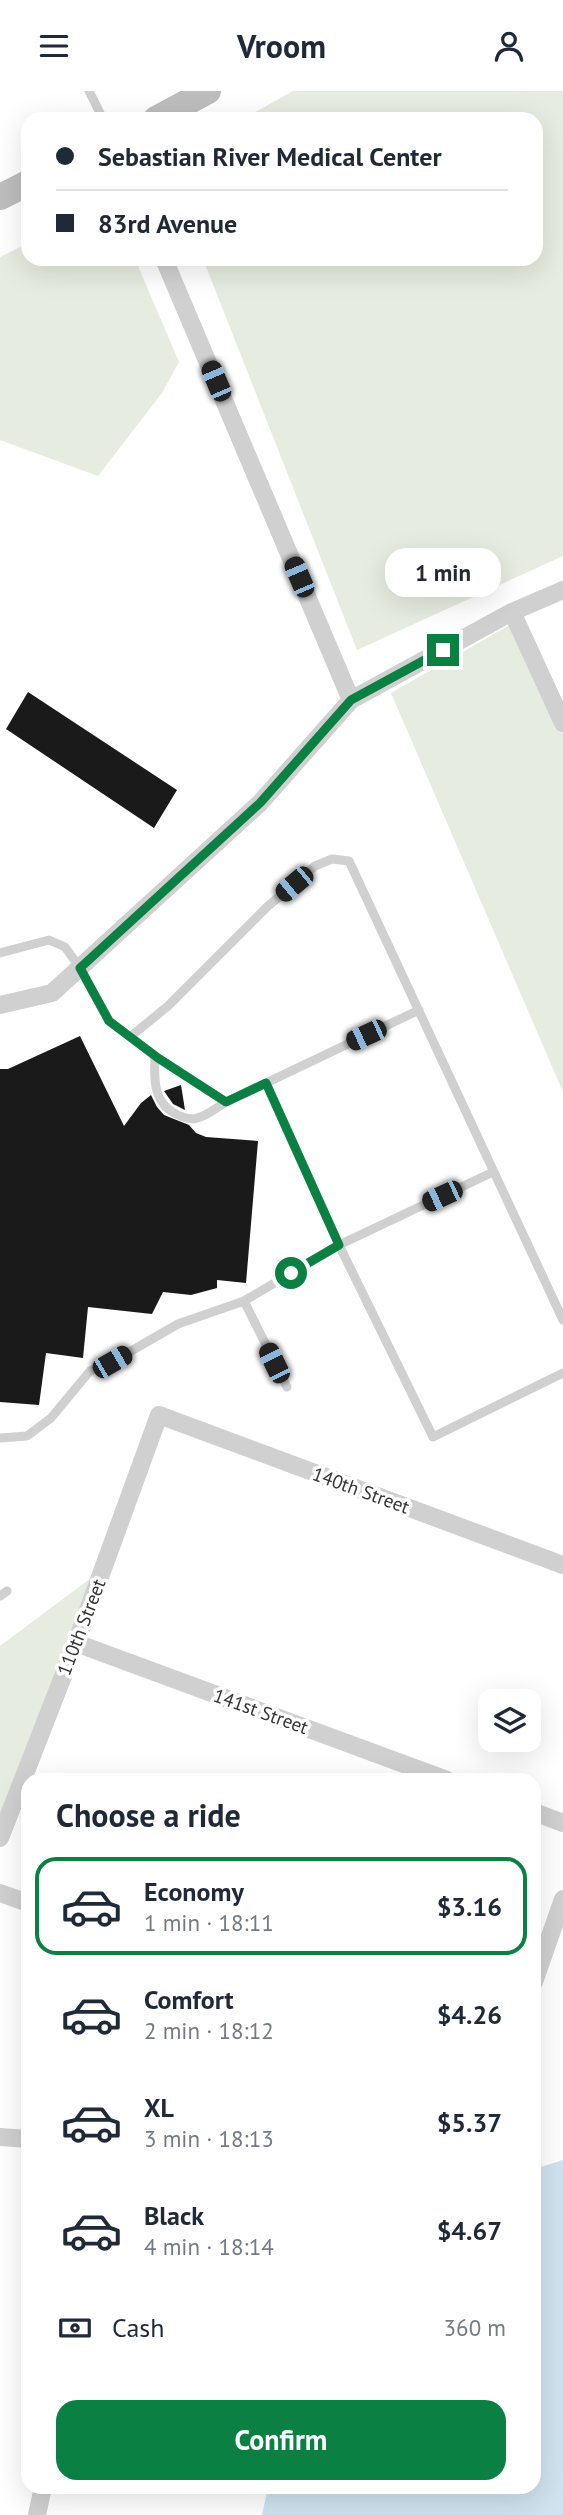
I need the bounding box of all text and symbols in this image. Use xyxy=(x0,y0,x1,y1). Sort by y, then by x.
text: Vroom xyxy=(237,25,326,67)
icon: menu xyxy=(35,27,73,65)
icon: person xyxy=(490,27,528,65)
text: Sebastian River Medical Center xyxy=(98,140,442,173)
text: 83rd Avenue xyxy=(98,207,237,240)
car xyxy=(199,358,234,404)
callout: 1 min xyxy=(385,549,501,597)
car xyxy=(282,554,317,600)
text: 1 min xyxy=(415,558,471,587)
route end xyxy=(427,634,459,666)
car xyxy=(272,862,317,906)
car xyxy=(343,1017,390,1053)
car xyxy=(419,1178,466,1214)
route start xyxy=(275,1257,307,1289)
car xyxy=(256,1340,293,1386)
car xyxy=(89,1342,136,1382)
street label: 140th Street xyxy=(309,1461,413,1519)
street label: 110th Street xyxy=(52,1575,111,1679)
street label: 141st Street xyxy=(210,1683,312,1739)
map controls xyxy=(478,1689,541,1752)
button: layers xyxy=(478,1689,541,1752)
text: Choose a ride xyxy=(56,1794,241,1836)
icon: car xyxy=(60,1875,123,1938)
text: Economy xyxy=(144,1875,244,1908)
text: $3.16 xyxy=(437,1890,502,1923)
text: 1 min · 18:11 xyxy=(144,1908,274,1937)
icon: car xyxy=(60,1983,123,2046)
text: Comfort xyxy=(144,1983,234,2016)
text: $4.26 xyxy=(437,1998,502,2031)
text: 2 min · 18:12 xyxy=(144,2016,274,2045)
icon: car xyxy=(60,2091,123,2154)
text: XL xyxy=(144,2091,174,2124)
text: $5.37 xyxy=(437,2106,502,2139)
text: 3 min · 18:13 xyxy=(144,2124,274,2153)
icon: car xyxy=(60,2199,123,2262)
text: Black xyxy=(144,2199,204,2232)
text: $4.67 xyxy=(437,2214,502,2247)
text: 4 min · 18:14 xyxy=(144,2232,274,2261)
icon: cash xyxy=(56,2309,94,2347)
text: Cash xyxy=(112,2311,164,2344)
text: 360 m xyxy=(444,2313,506,2342)
button: Confirm xyxy=(56,2400,506,2480)

